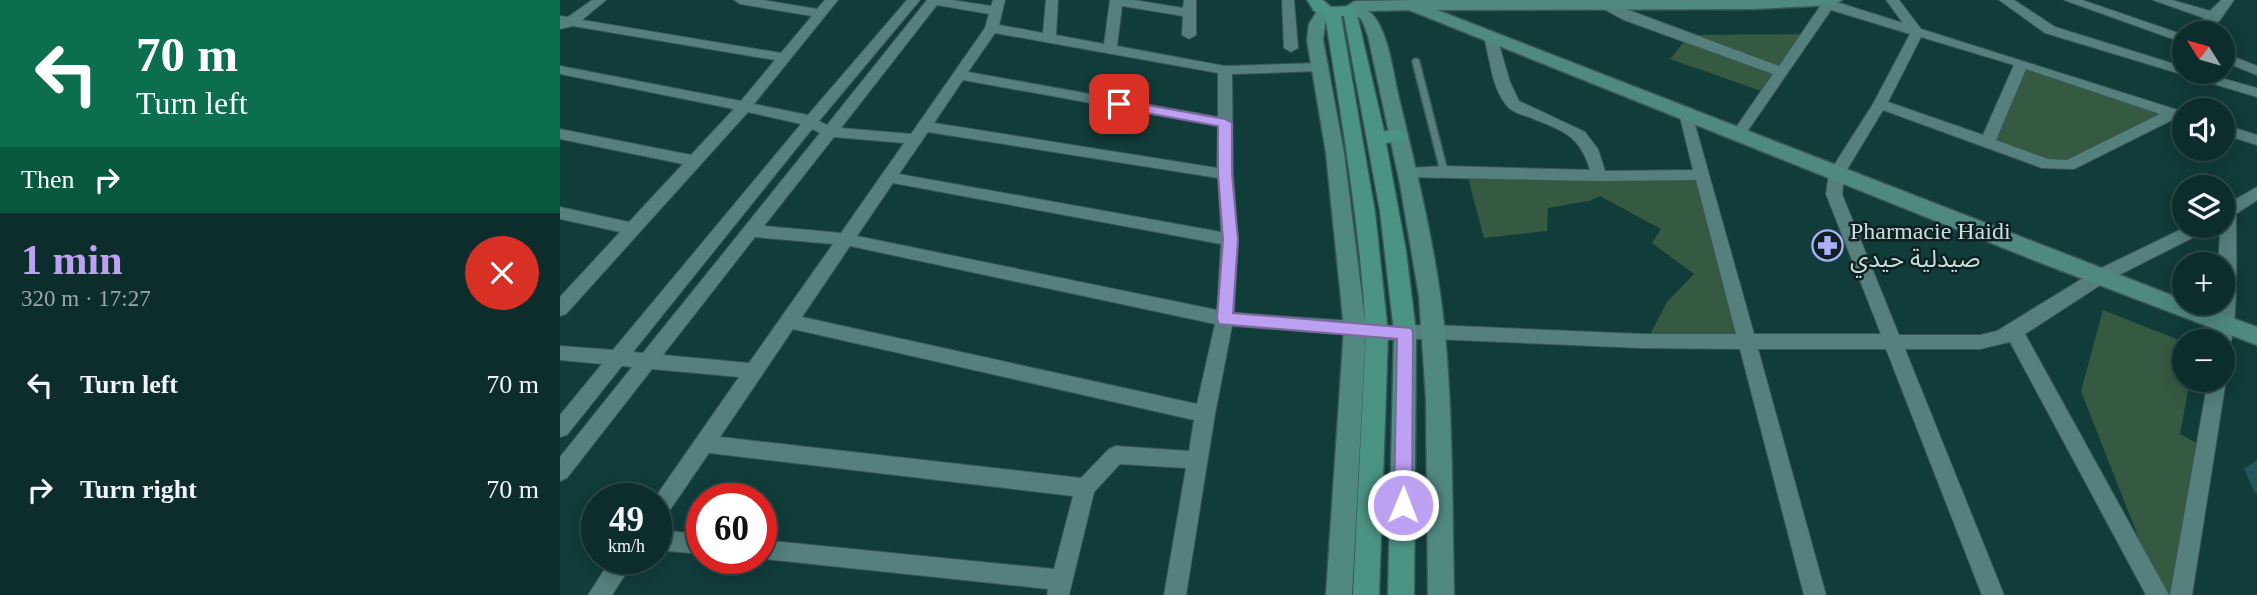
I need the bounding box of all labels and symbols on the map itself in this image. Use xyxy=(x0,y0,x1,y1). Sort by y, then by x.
north arrow xyxy=(2172,21,2235,84)
pin xyxy=(1089,74,1149,134)
place label: Pharmacie Haidi صيدلية حيدي xyxy=(1850,218,2011,278)
pharmacy icon: Pharmacie Haidi صيدلية حيدي xyxy=(1810,228,1844,262)
position arrow xyxy=(1366,468,1440,542)
speed limit sign: 60 xyxy=(686,483,777,574)

